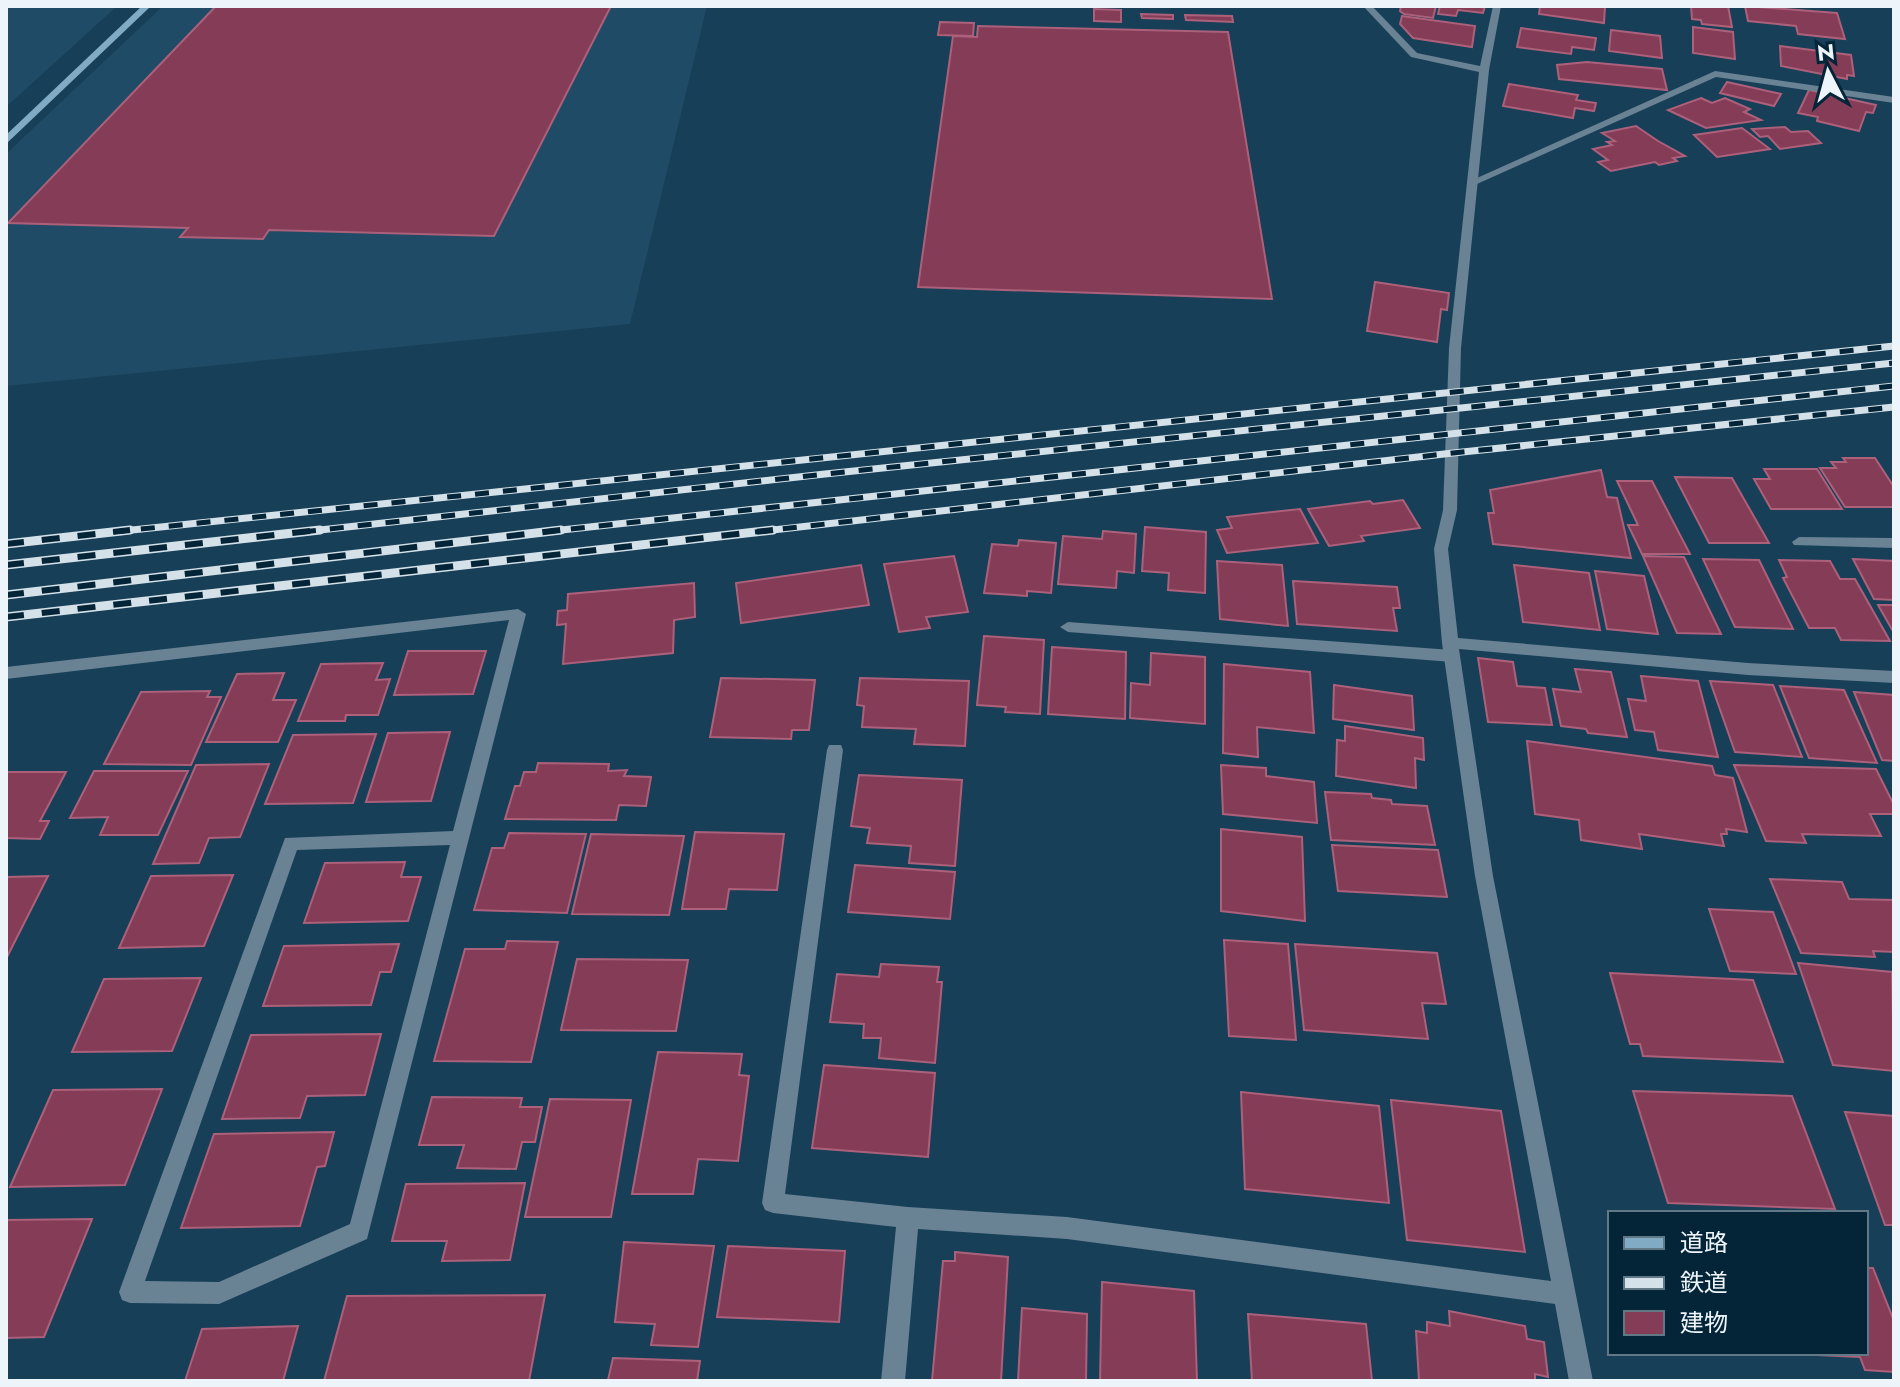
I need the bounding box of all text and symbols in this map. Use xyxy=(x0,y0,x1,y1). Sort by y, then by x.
north arrow xyxy=(1788,32,1868,112)
text: N xyxy=(1816,35,1836,69)
legend xyxy=(1608,1211,1868,1355)
text: 道路 xyxy=(1680,1225,1728,1260)
text: 鉄道 xyxy=(1680,1265,1728,1300)
text: 建物 xyxy=(1680,1305,1728,1340)

